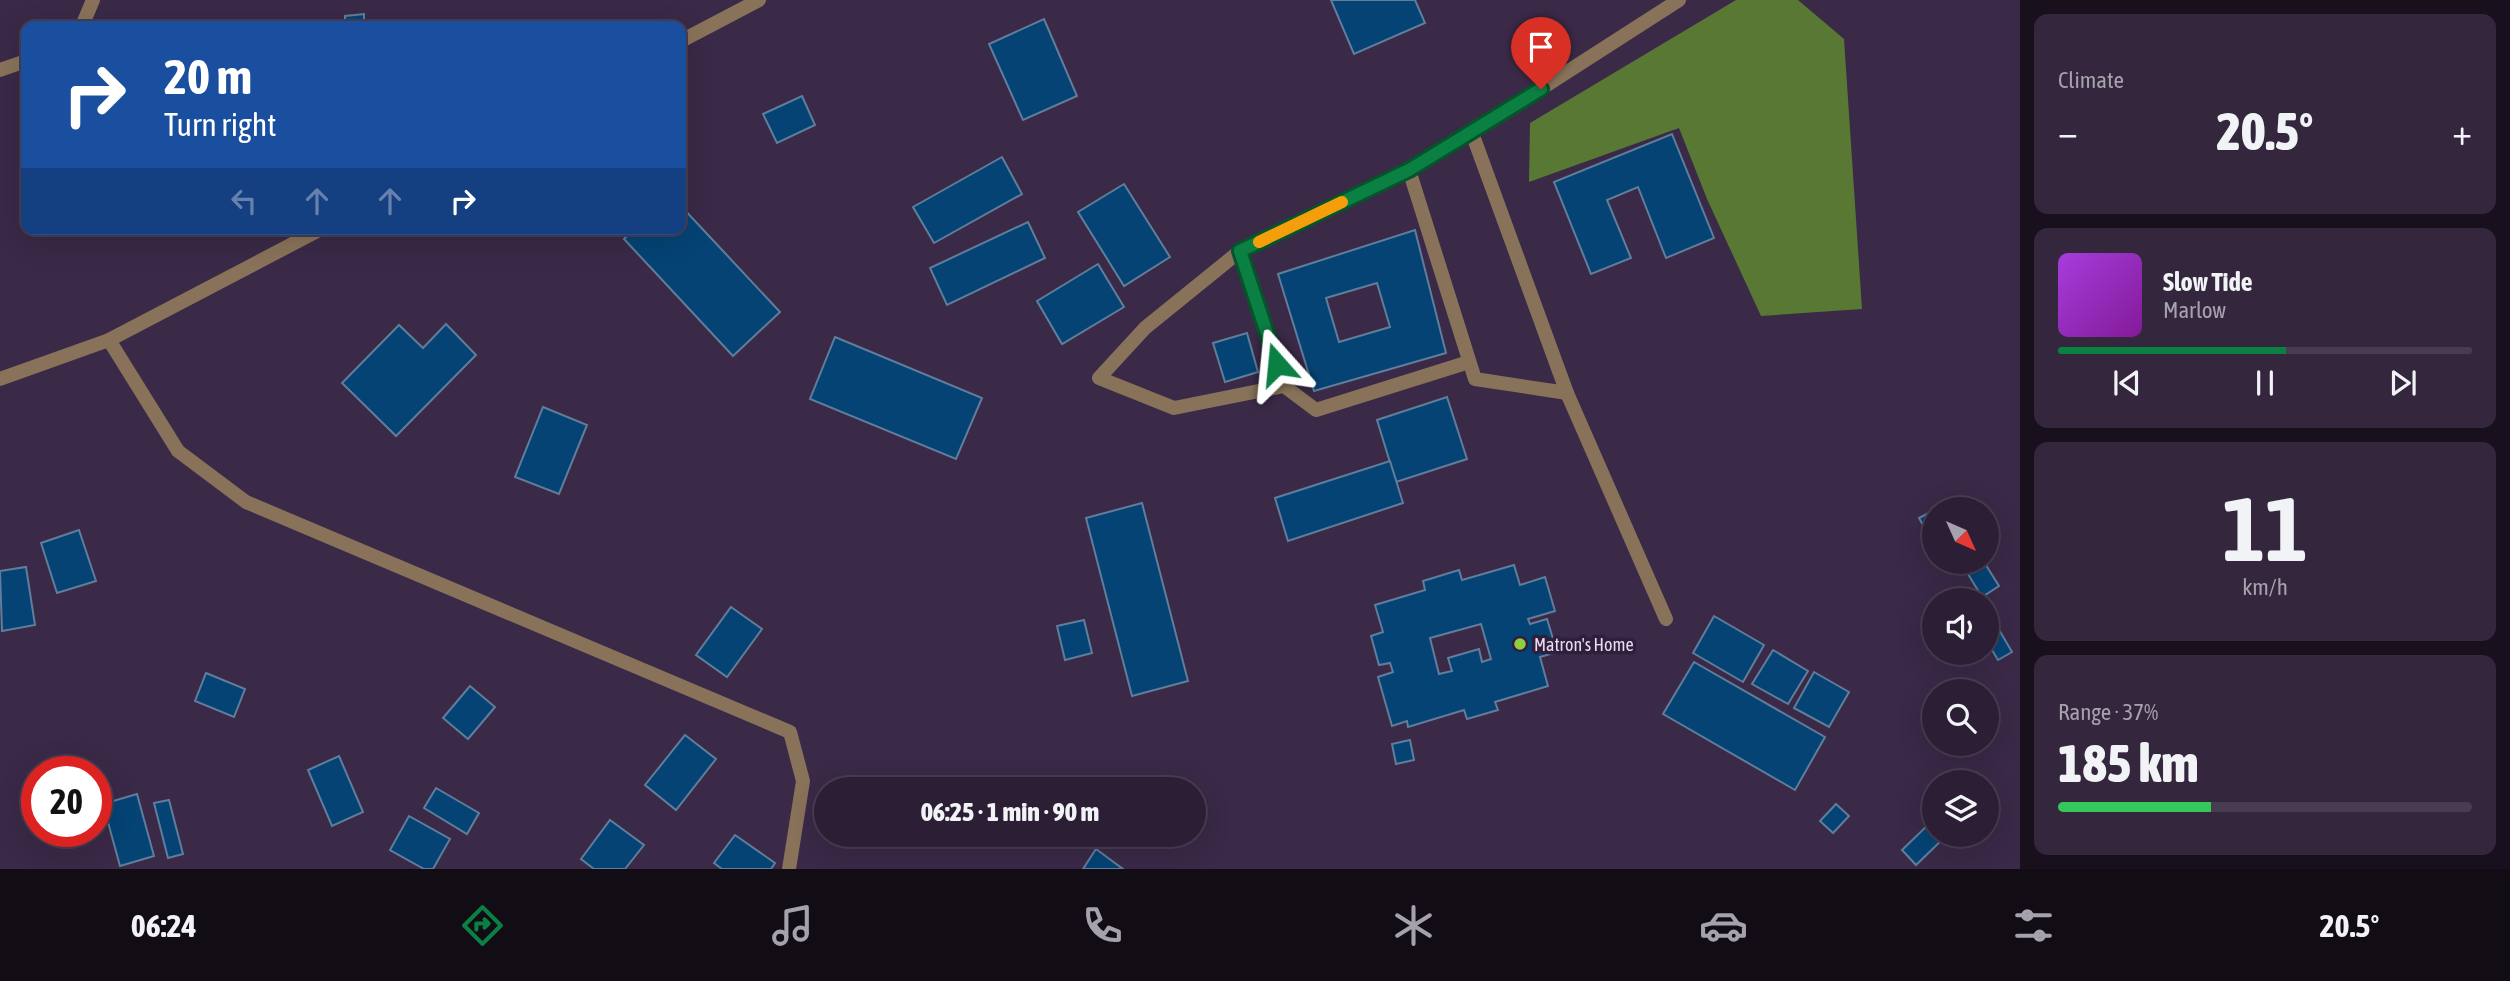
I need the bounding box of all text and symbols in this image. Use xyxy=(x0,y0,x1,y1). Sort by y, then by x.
pin xyxy=(1511,17,1571,89)
icon: arrive xyxy=(1522,28,1560,66)
text: 20 m xyxy=(164,48,252,104)
icon: right xyxy=(49,49,140,140)
text: Climate xyxy=(2058,67,2124,93)
text: 20.5° xyxy=(2217,101,2313,161)
text: Turn right xyxy=(164,106,277,143)
text: − xyxy=(2058,110,2078,153)
text: + xyxy=(2452,110,2472,153)
icon: left xyxy=(225,182,263,220)
icon: ahead xyxy=(298,182,336,220)
icon: ahead xyxy=(371,182,409,220)
icon: right xyxy=(444,182,482,220)
text: Slow Tide xyxy=(2163,267,2253,297)
text: Marlow xyxy=(2163,297,2226,323)
position arrow xyxy=(1240,327,1314,401)
icon: previous xyxy=(2108,364,2146,402)
icon: pause xyxy=(2246,364,2284,402)
icon: next xyxy=(2384,364,2422,402)
text: 11 xyxy=(2222,476,2308,580)
north arrow xyxy=(1922,497,1998,574)
map controls xyxy=(1922,497,1999,847)
text: km/h xyxy=(2242,574,2288,600)
button: sound xyxy=(1922,588,1999,665)
place label: Matron's Home xyxy=(1534,634,1634,655)
marker: Matron's Home xyxy=(1512,636,1528,652)
button: search xyxy=(1922,679,1999,756)
text: Range · 37% xyxy=(2058,699,2158,725)
text: 185 km xyxy=(2058,733,2199,793)
speed limit sign: 20 xyxy=(21,756,112,847)
button: layers xyxy=(1922,770,1999,847)
text: 06:25 · 1 min · 90 m xyxy=(921,797,1099,827)
icon: directions xyxy=(458,901,507,950)
icon: music xyxy=(768,901,817,950)
icon: phone xyxy=(1078,901,1127,950)
icon: climate xyxy=(1389,901,1438,950)
icon: car xyxy=(1699,901,1748,950)
icon: filters xyxy=(2009,901,2058,950)
text: 06:24 xyxy=(131,907,197,944)
text: 20.5° xyxy=(2320,907,2379,944)

